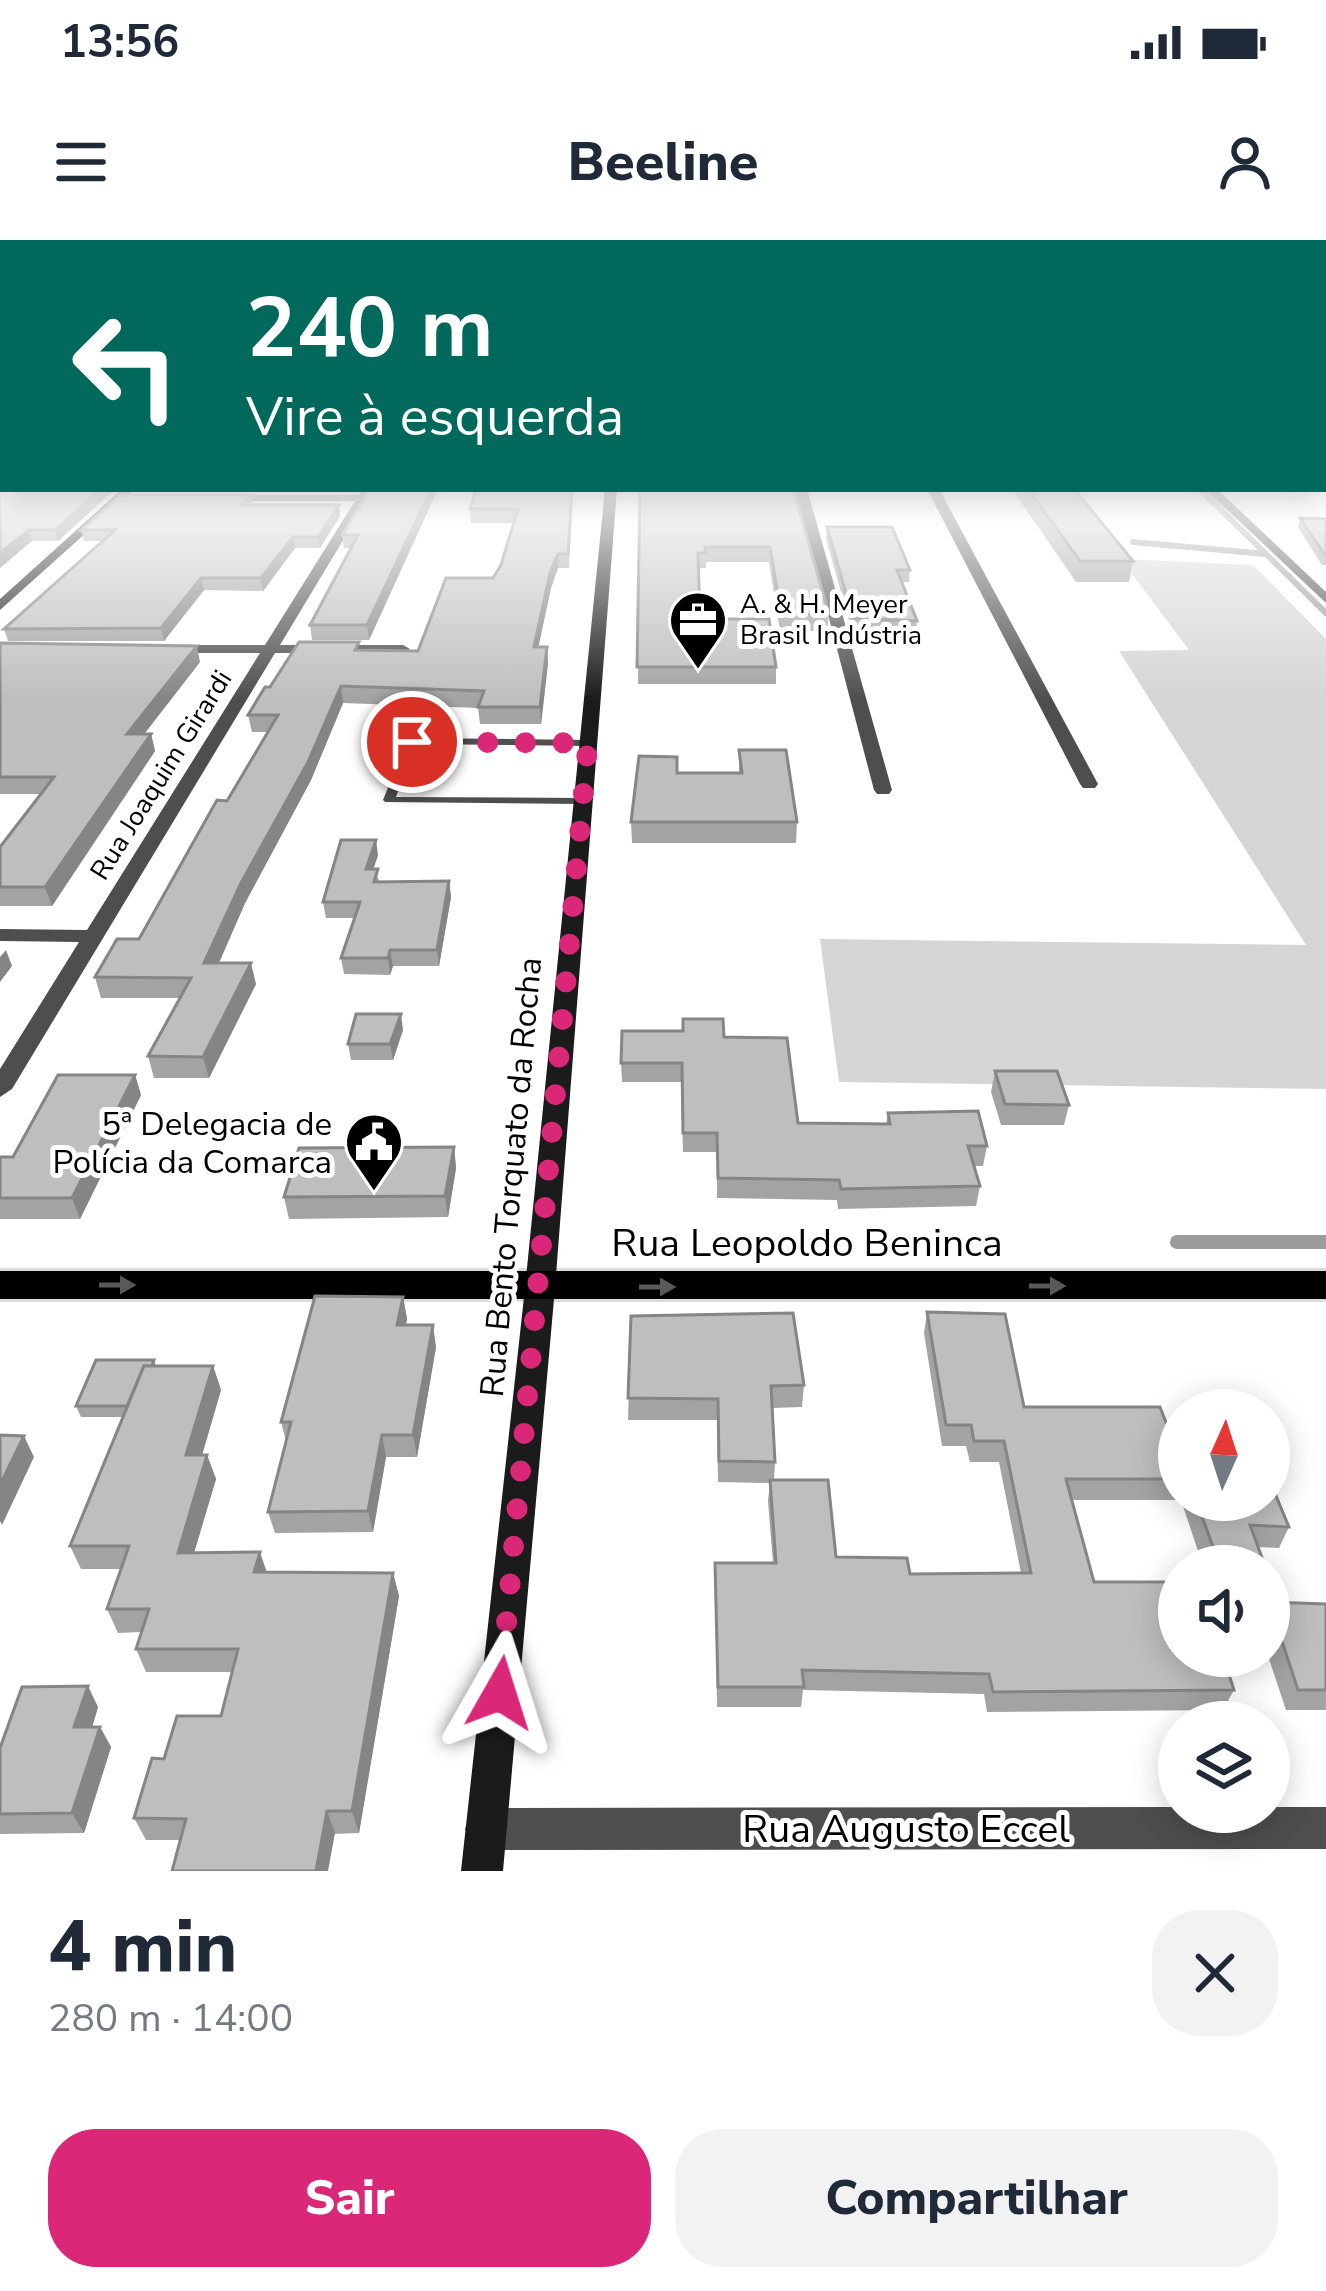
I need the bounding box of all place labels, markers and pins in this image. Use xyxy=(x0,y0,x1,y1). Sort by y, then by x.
place label: A. & H. Meyer Brasil Indústria xyxy=(740,586,922,654)
office icon: A. & H. Meyer Brasil Indústria xyxy=(667,589,729,671)
pin xyxy=(361,691,463,793)
place label: 5ª Delegacia de Polícia da Comarca xyxy=(53,1102,332,1185)
public building icon: 5ª Delegacia de Polícia da Comarca xyxy=(343,1111,405,1193)

